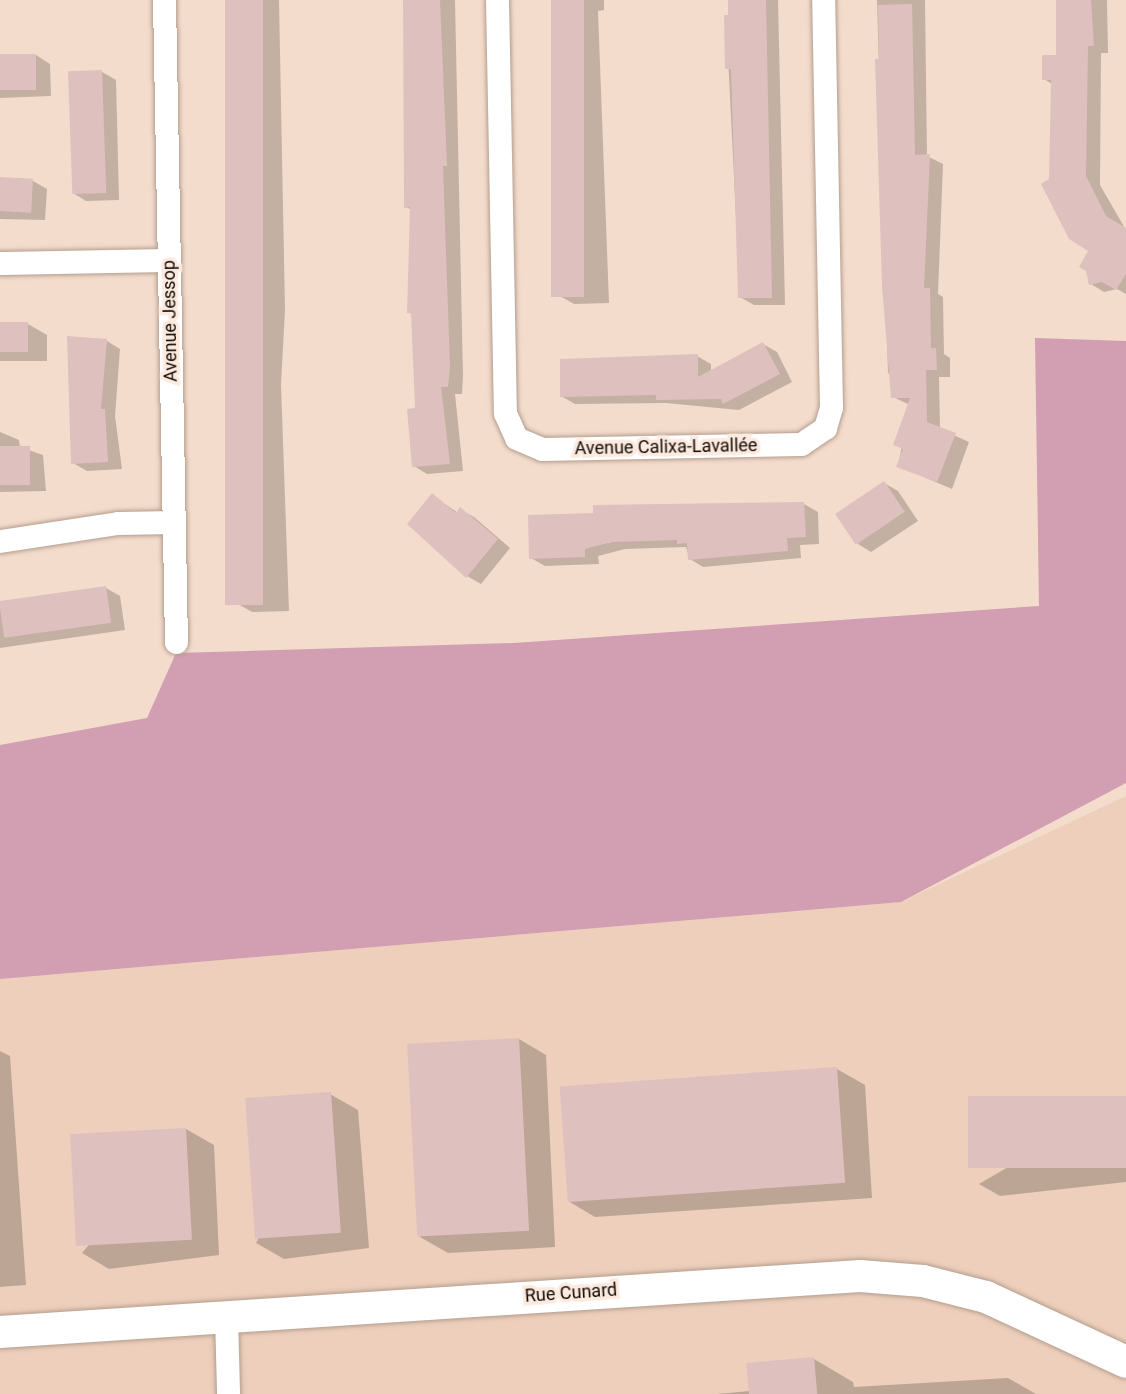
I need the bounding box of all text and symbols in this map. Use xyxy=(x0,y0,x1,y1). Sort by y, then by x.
street label: Avenue Jessop xyxy=(158,260,182,382)
street label: Avenue Calixa-Lavallée xyxy=(574,435,758,459)
street label: Rue Cunard xyxy=(524,1279,618,1307)

